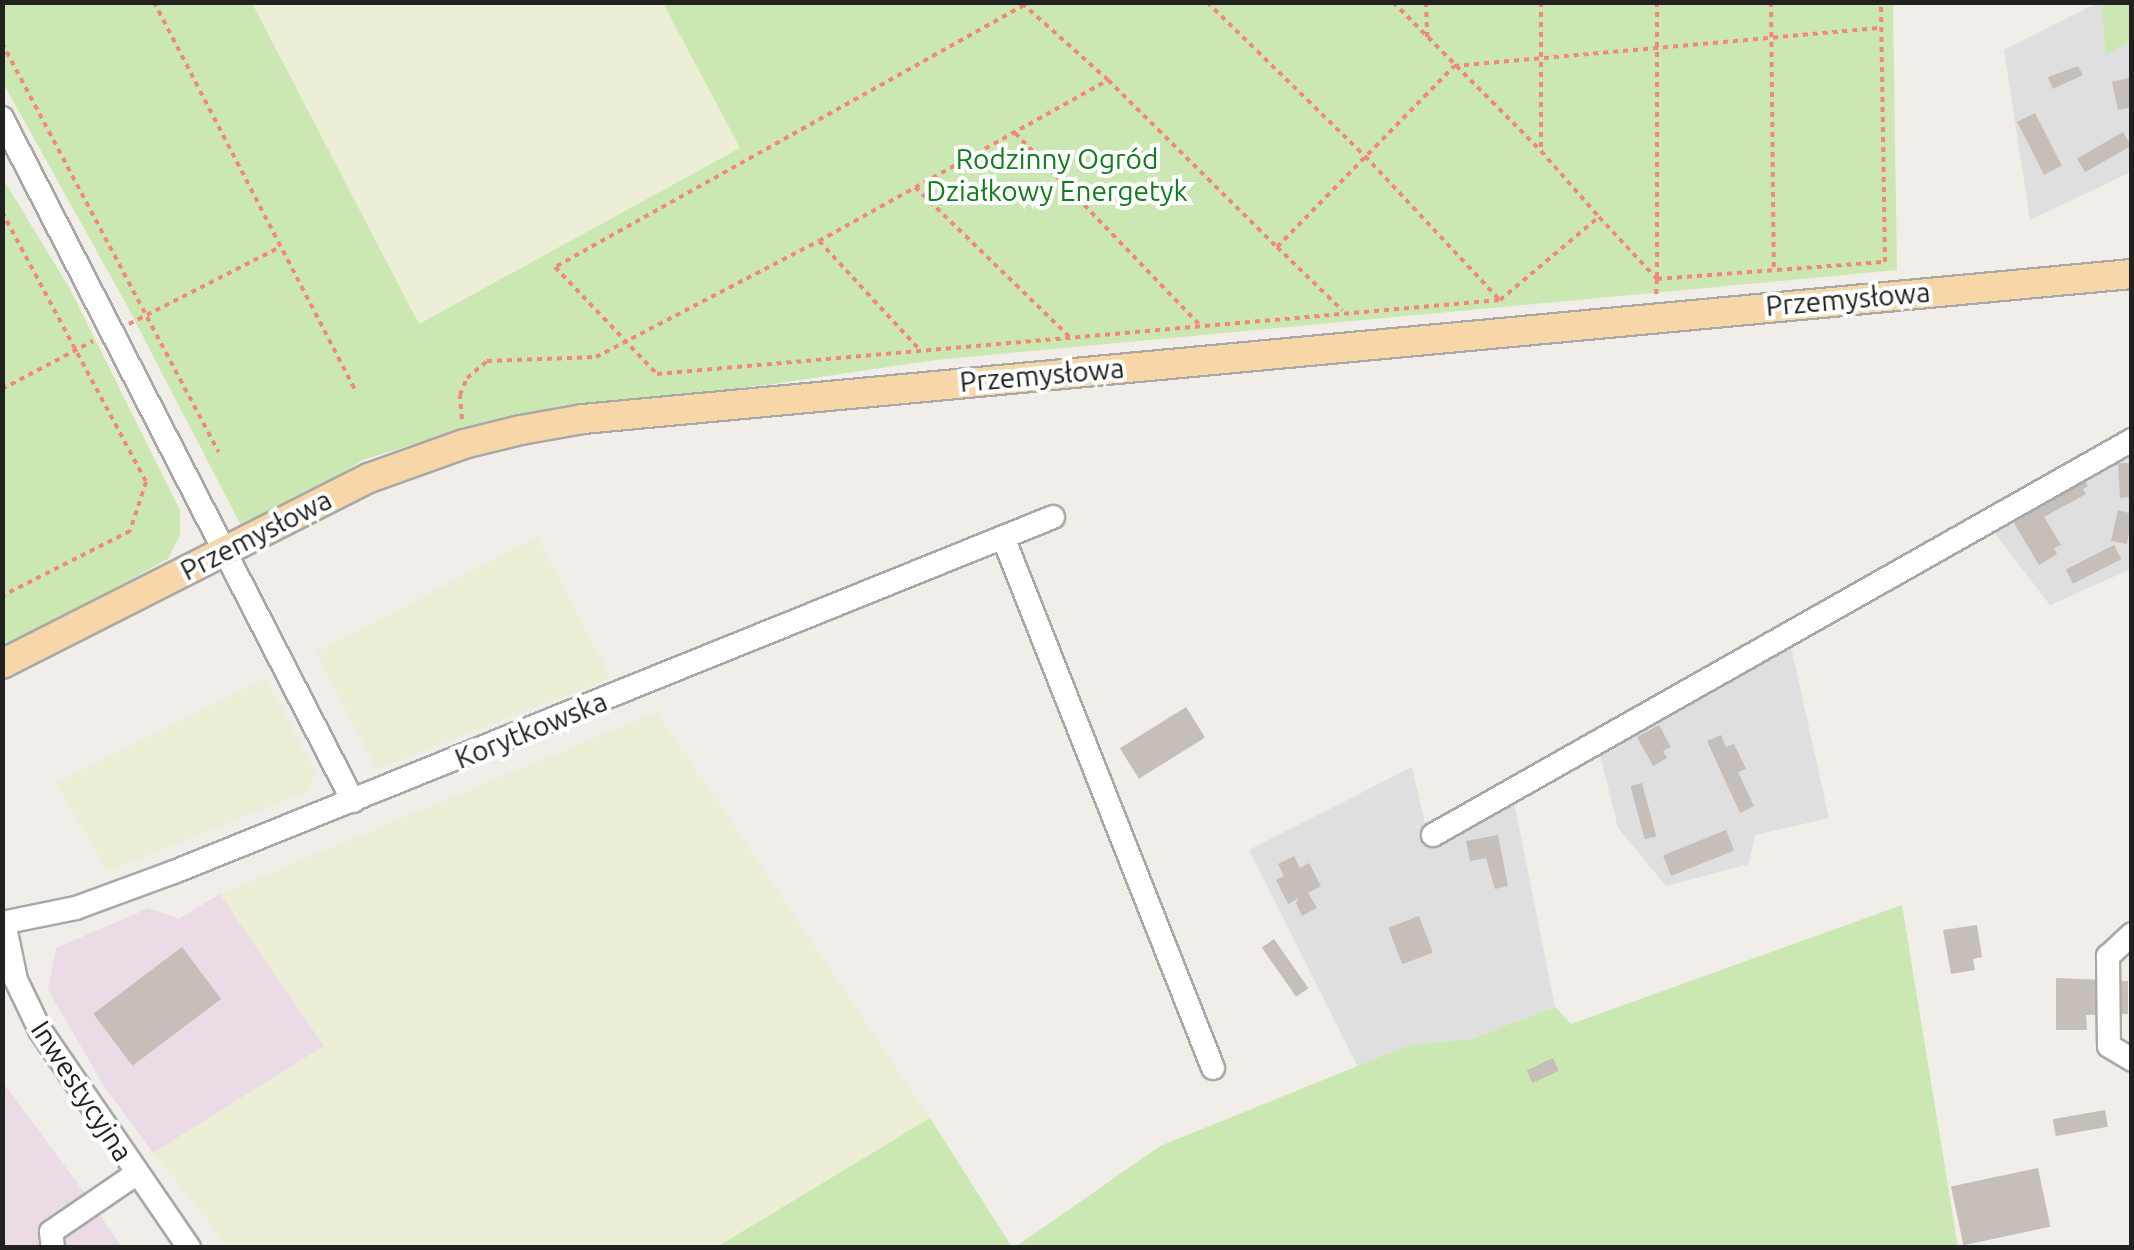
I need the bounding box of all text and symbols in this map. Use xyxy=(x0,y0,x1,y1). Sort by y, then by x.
park label: Rodzinny Ogród Działkowy Energetyk xyxy=(926,142,1188,208)
street label: Przemysłowa xyxy=(1764,275,1932,323)
street label: Przemysłowa xyxy=(958,351,1126,399)
street label: Przemysłowa xyxy=(175,483,337,587)
street label: Korytkowska xyxy=(450,684,612,776)
street label: Inwestycyjna xyxy=(24,1014,140,1168)

